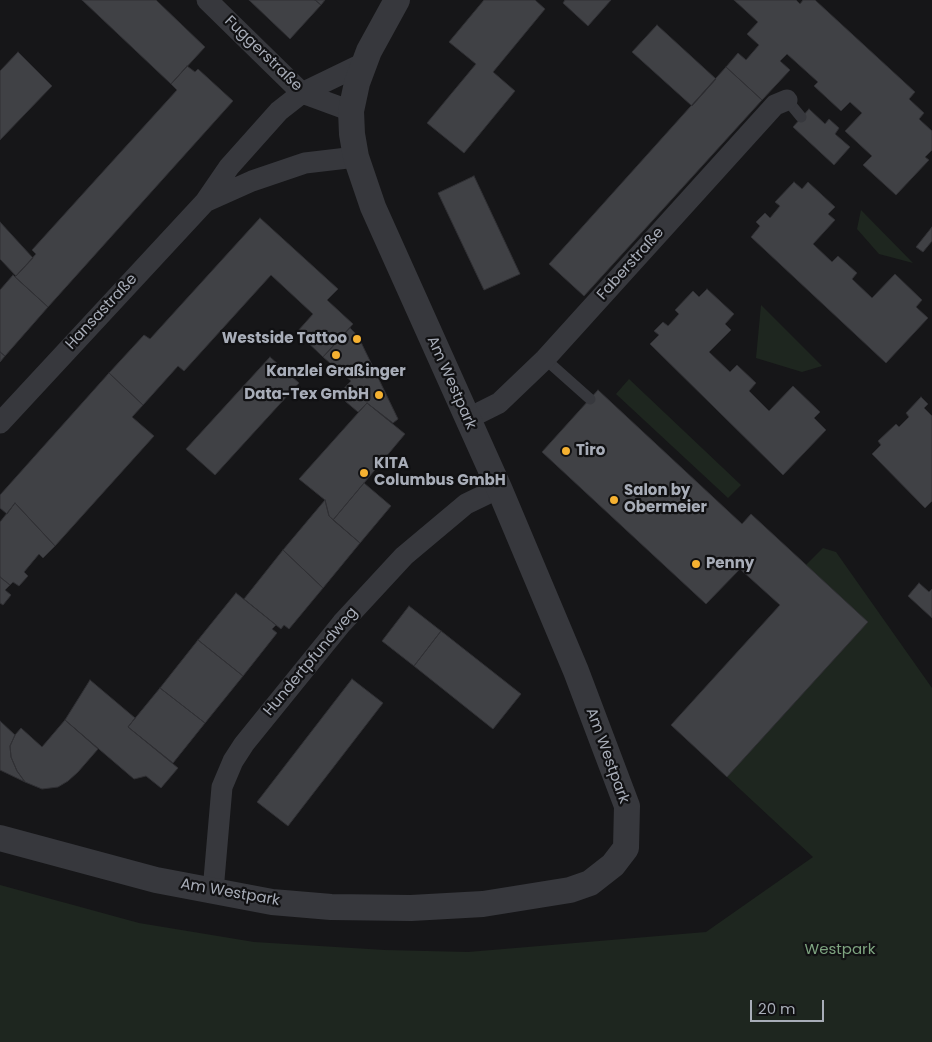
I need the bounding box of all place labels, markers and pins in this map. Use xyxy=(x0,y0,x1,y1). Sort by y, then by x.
place label: Westside Tattoo xyxy=(222,330,347,348)
marker: Westside Tattoo xyxy=(351,333,363,345)
marker: Kanzlei Graßinger xyxy=(330,349,342,361)
place label: Kanzlei Graßinger xyxy=(266,363,406,381)
place label: Data-Tex GmbH xyxy=(244,386,369,404)
marker: Data-Tex GmbH xyxy=(373,389,385,401)
place label: Tiro xyxy=(576,442,605,460)
marker: Tiro xyxy=(560,445,572,457)
place label: KITA Columbus GmbH xyxy=(374,455,506,490)
marker: KITA Columbus GmbH xyxy=(358,467,370,479)
place label: Salon by Obermeier xyxy=(624,482,707,517)
marker: Salon by Obermeier xyxy=(608,494,620,506)
place label: Penny xyxy=(706,555,754,573)
marker: Penny xyxy=(690,558,702,570)

